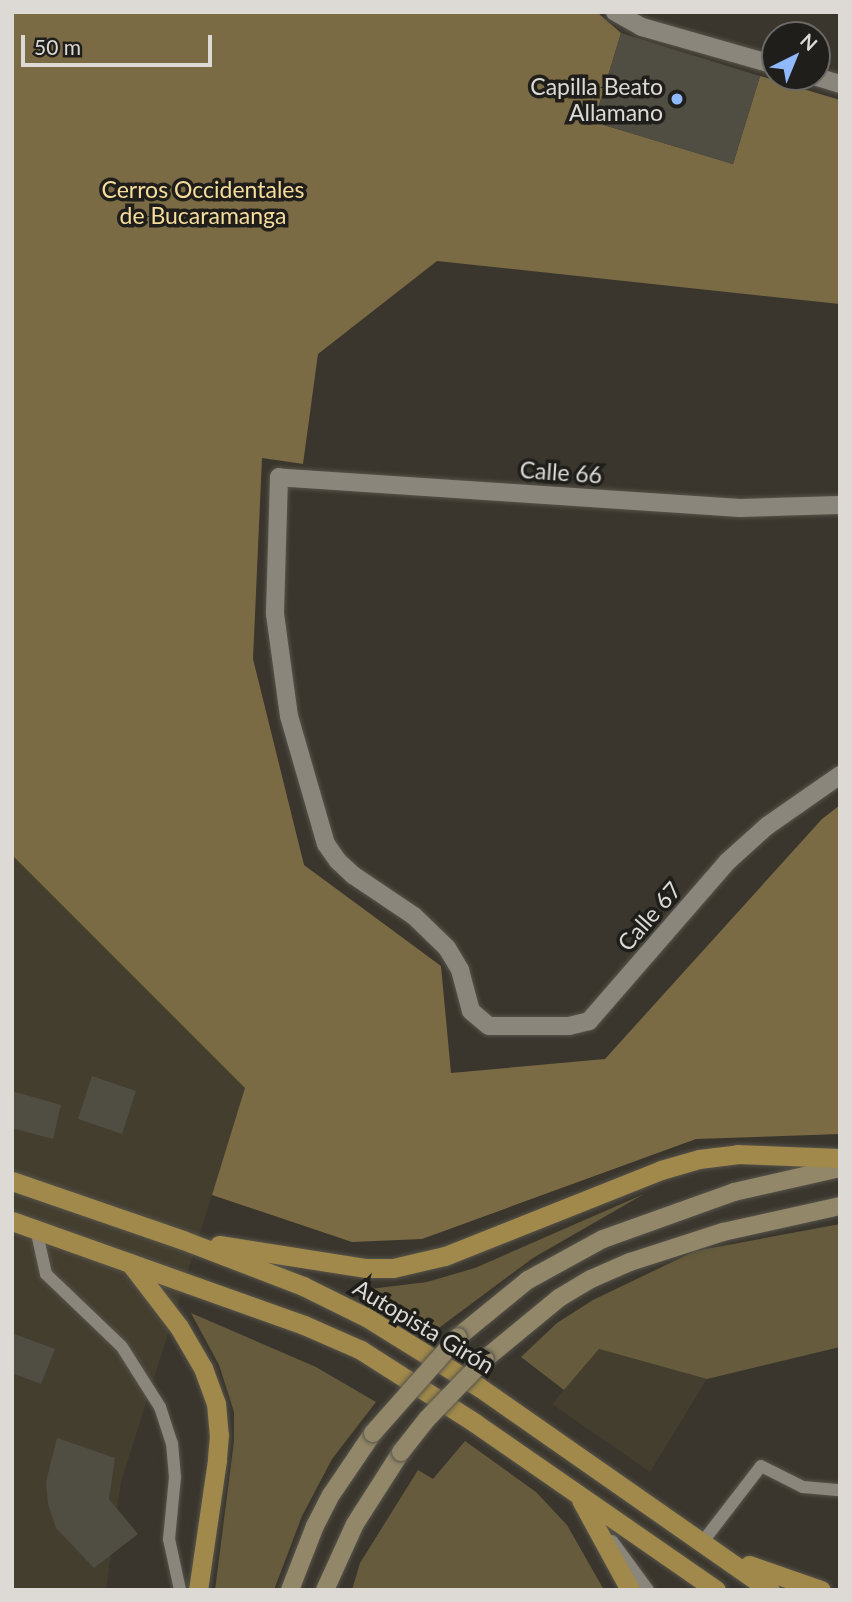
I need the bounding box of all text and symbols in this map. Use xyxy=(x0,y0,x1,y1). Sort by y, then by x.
scale bar xyxy=(24,21,215,65)
north arrow xyxy=(761,21,831,91)
text: N xyxy=(796,28,822,55)
text: 50 m xyxy=(34,34,81,59)
place label: Capilla Beato Allamano xyxy=(530,72,663,126)
marker: Capilla Beato Allamano xyxy=(669,91,685,107)
park label: Cerros Occidentales de Bucaramanga xyxy=(102,175,304,229)
street label: Calle 66 xyxy=(519,455,603,489)
street label: Calle 67 xyxy=(612,876,686,956)
street label: Autopista Girón xyxy=(349,1273,499,1379)

